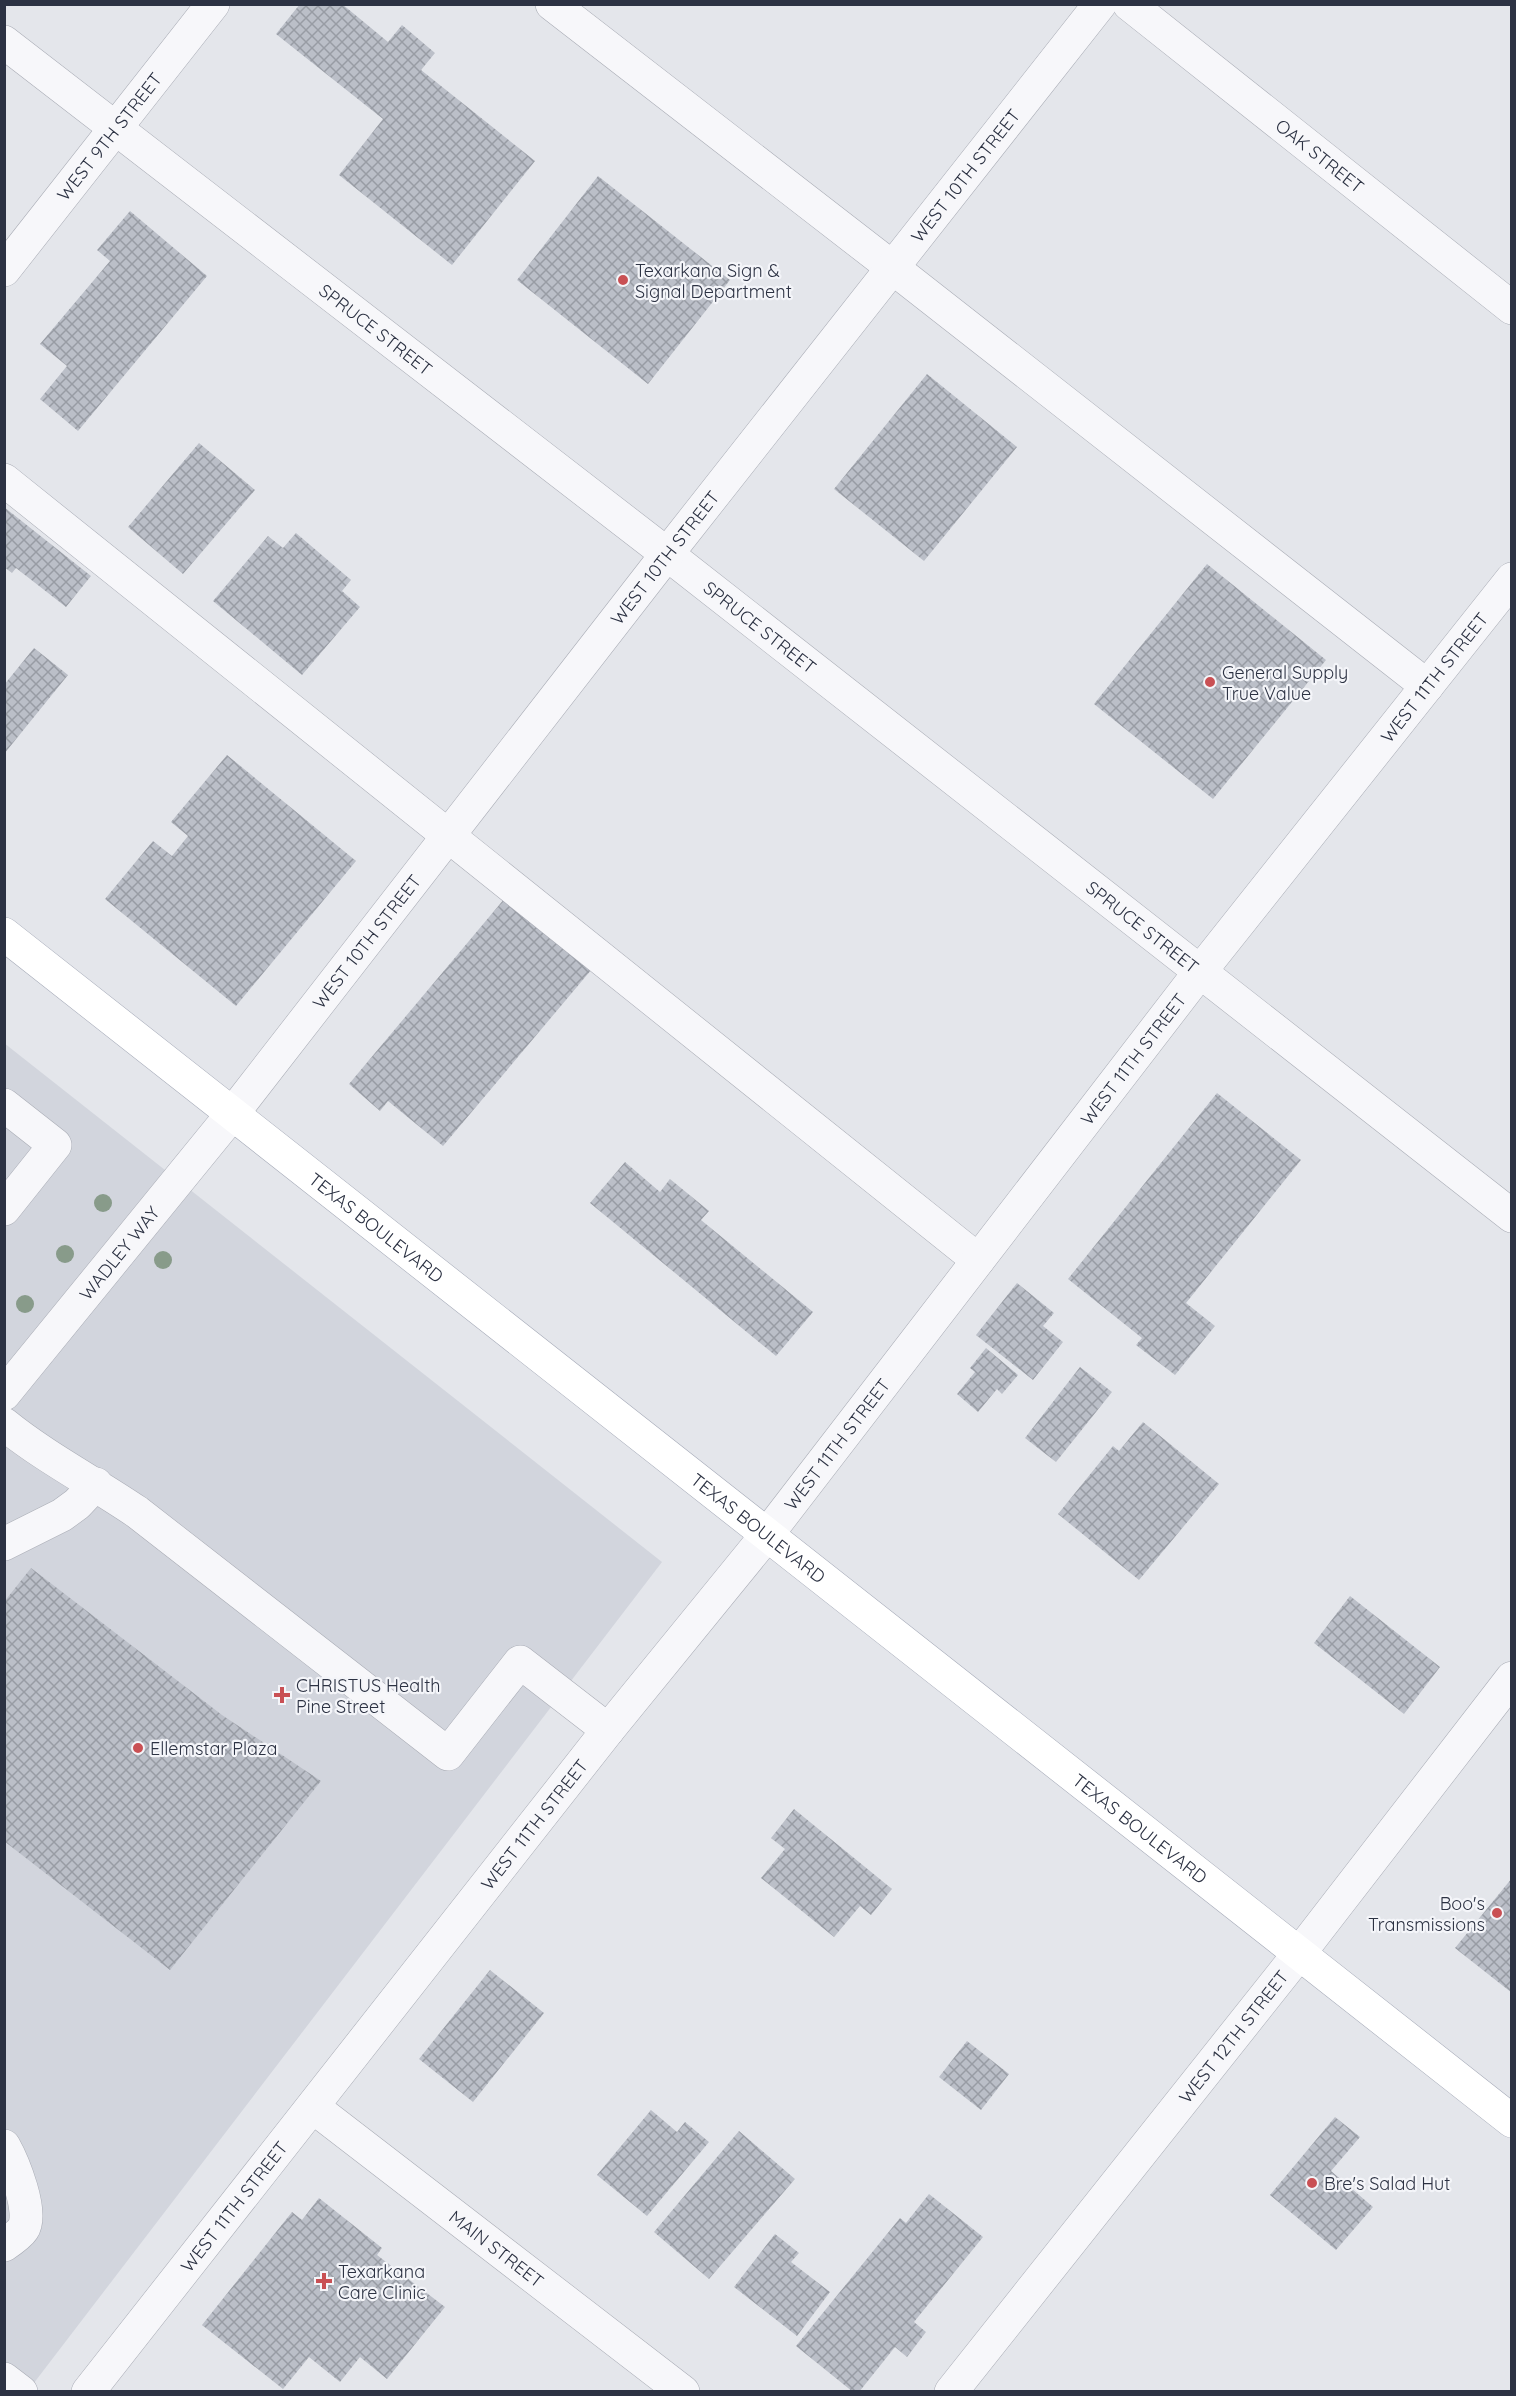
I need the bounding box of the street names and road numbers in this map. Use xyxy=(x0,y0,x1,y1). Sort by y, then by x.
street label: WEST 9TH STREET xyxy=(52,67,167,205)
street label: WEST 10TH STREET xyxy=(905,104,1025,247)
street label: OAK STREET xyxy=(1271,113,1369,198)
street label: SPRUCE STREET xyxy=(315,278,437,380)
street label: WEST 10TH STREET xyxy=(605,486,724,629)
street label: SPRUCE STREET xyxy=(699,576,821,678)
street label: WEST 11TH STREET xyxy=(1375,607,1493,747)
street label: WEST 10TH STREET xyxy=(307,869,426,1013)
street label: SPRUCE STREET xyxy=(1082,875,1204,978)
street label: WEST 11TH STREET xyxy=(1075,988,1191,1129)
street label: TEXAS BOULEVARD xyxy=(305,1167,448,1287)
street label: WADLEY WAY xyxy=(74,1201,164,1305)
street label: WEST 11TH STREET xyxy=(779,1374,895,1515)
street label: TEXAS BOULEVARD xyxy=(686,1468,830,1588)
street label: WEST 11TH STREET xyxy=(476,1754,593,1894)
street label: TEXAS BOULEVARD xyxy=(1068,1768,1212,1888)
street label: WEST 12TH STREET xyxy=(1174,1965,1293,2108)
street label: WEST 11TH STREET xyxy=(175,2136,292,2276)
street label: MAIN STREET xyxy=(445,2205,549,2292)

